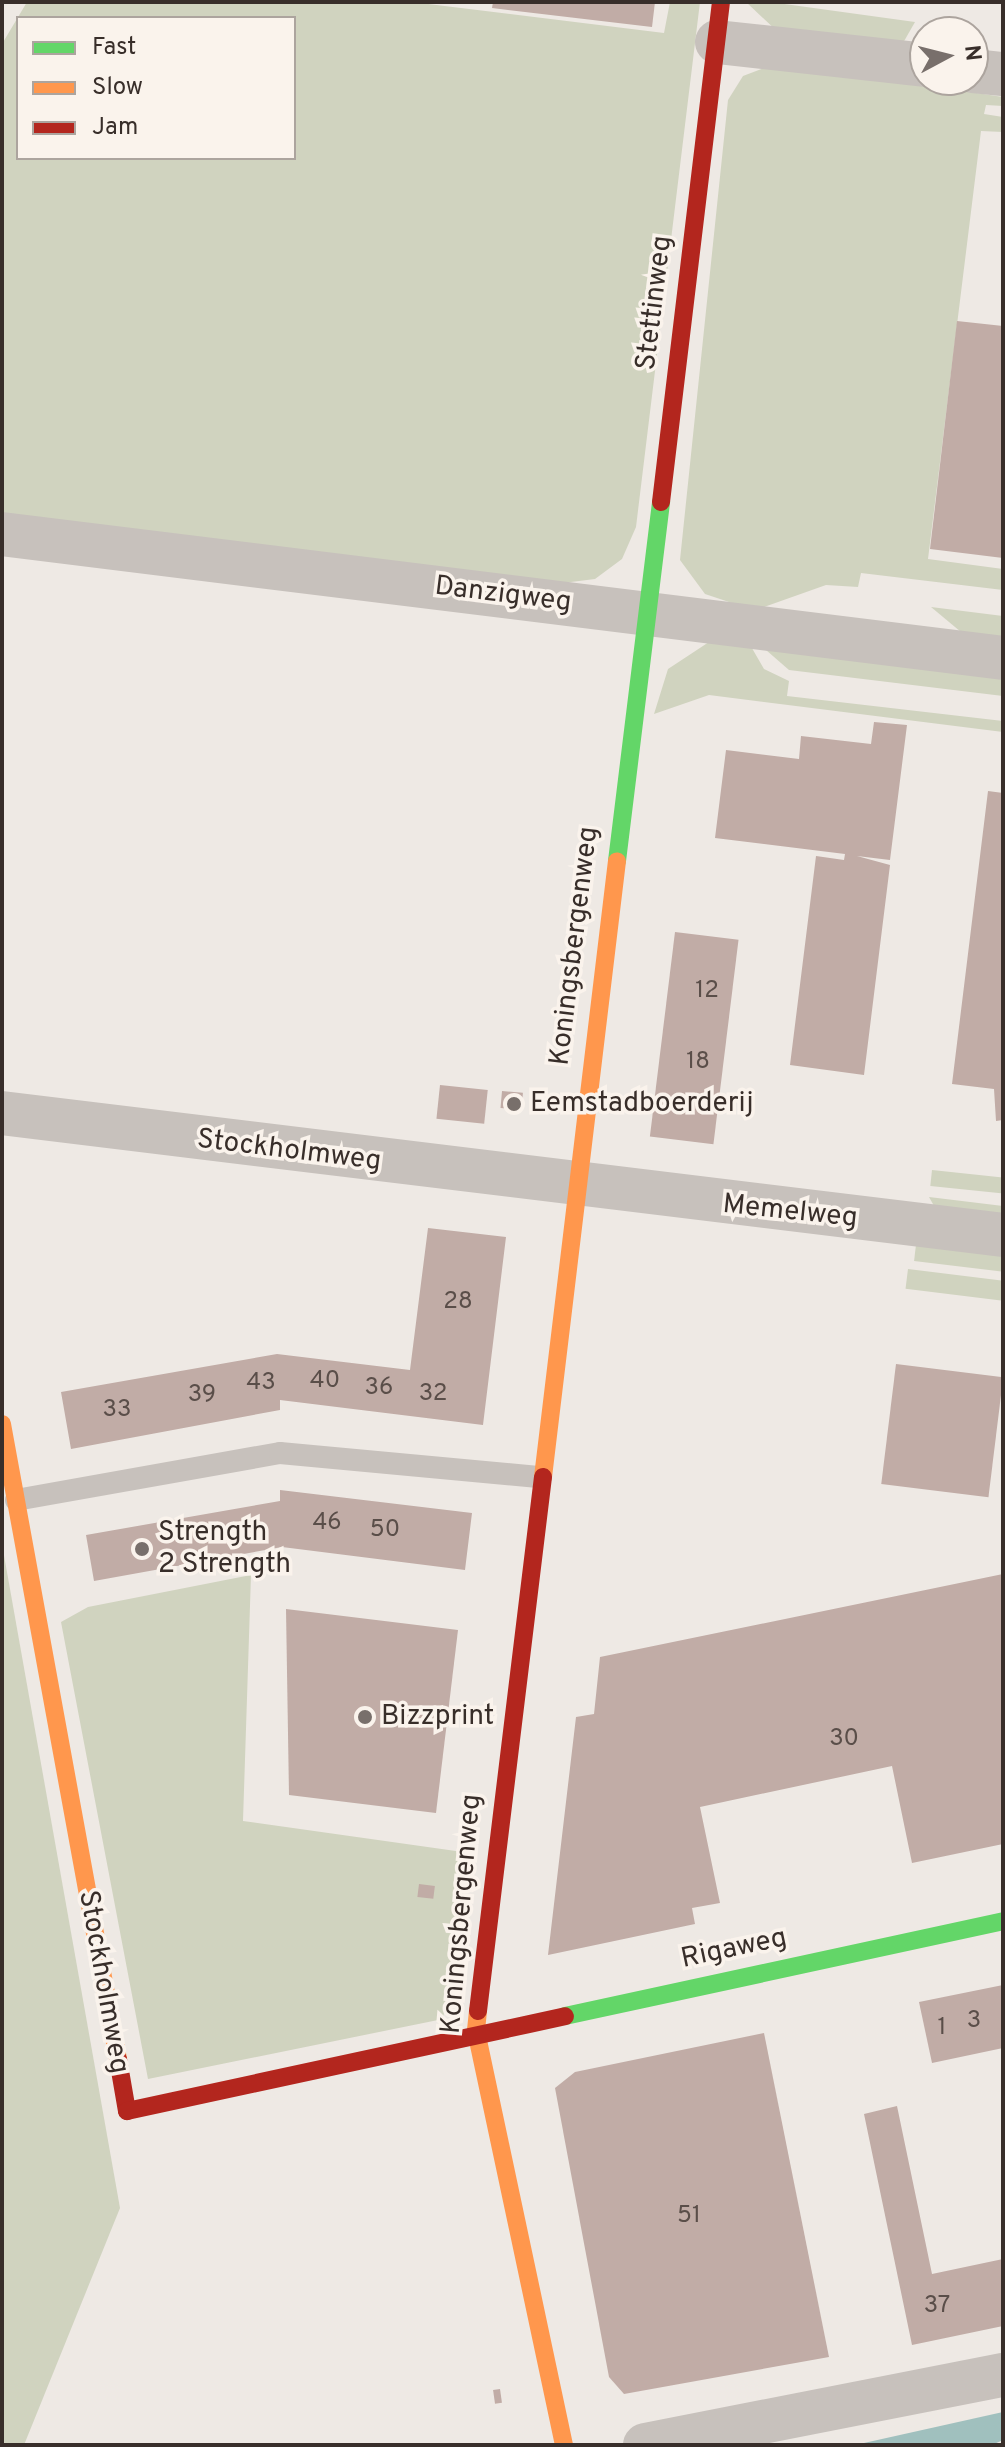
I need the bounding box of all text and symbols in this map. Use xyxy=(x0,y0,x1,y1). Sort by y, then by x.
legend xyxy=(16,16,296,160)
north arrow xyxy=(909,16,989,96)
text: Fast xyxy=(92,33,136,63)
text: N xyxy=(957,44,986,63)
text: Slow xyxy=(92,73,143,103)
text: Jam xyxy=(92,113,138,143)
street label: Stettinweg xyxy=(630,234,680,372)
street label: Danzigweg xyxy=(433,570,573,620)
street label: Koningsbergenweg xyxy=(544,825,606,1067)
house number: 12 xyxy=(695,978,719,1006)
house number: 18 xyxy=(686,1049,710,1077)
place label: Eemstadboerderij xyxy=(530,1087,754,1121)
marker: Eemstadboerderij xyxy=(505,1095,523,1113)
street label: Stockholmweg xyxy=(195,1123,383,1179)
street label: Memelweg xyxy=(721,1188,859,1236)
house number: 28 xyxy=(443,1289,473,1317)
house number: 40 xyxy=(310,1368,340,1396)
house number: 43 xyxy=(246,1370,276,1398)
house number: 36 xyxy=(365,1375,393,1403)
house number: 32 xyxy=(419,1381,447,1409)
house number: 39 xyxy=(188,1382,216,1410)
house number: 33 xyxy=(103,1397,131,1425)
house number: 46 xyxy=(312,1510,342,1538)
place label: Strength 2 Strength xyxy=(158,1516,291,1582)
house number: 50 xyxy=(370,1517,400,1545)
marker: Strength 2 Strength xyxy=(133,1540,151,1558)
place label: Bizzprint xyxy=(381,1700,494,1734)
marker: Bizzprint xyxy=(356,1708,374,1726)
house number: 30 xyxy=(829,1726,859,1754)
street label: Koningsbergenweg xyxy=(435,1793,489,2035)
street label: Stockholmweg xyxy=(70,1888,136,2076)
street label: Rigaweg xyxy=(678,1921,790,1977)
house number: 3 xyxy=(967,2008,981,2036)
house number: 1 xyxy=(938,2015,946,2043)
house number: 51 xyxy=(677,2203,701,2231)
house number: 37 xyxy=(924,2293,950,2321)

